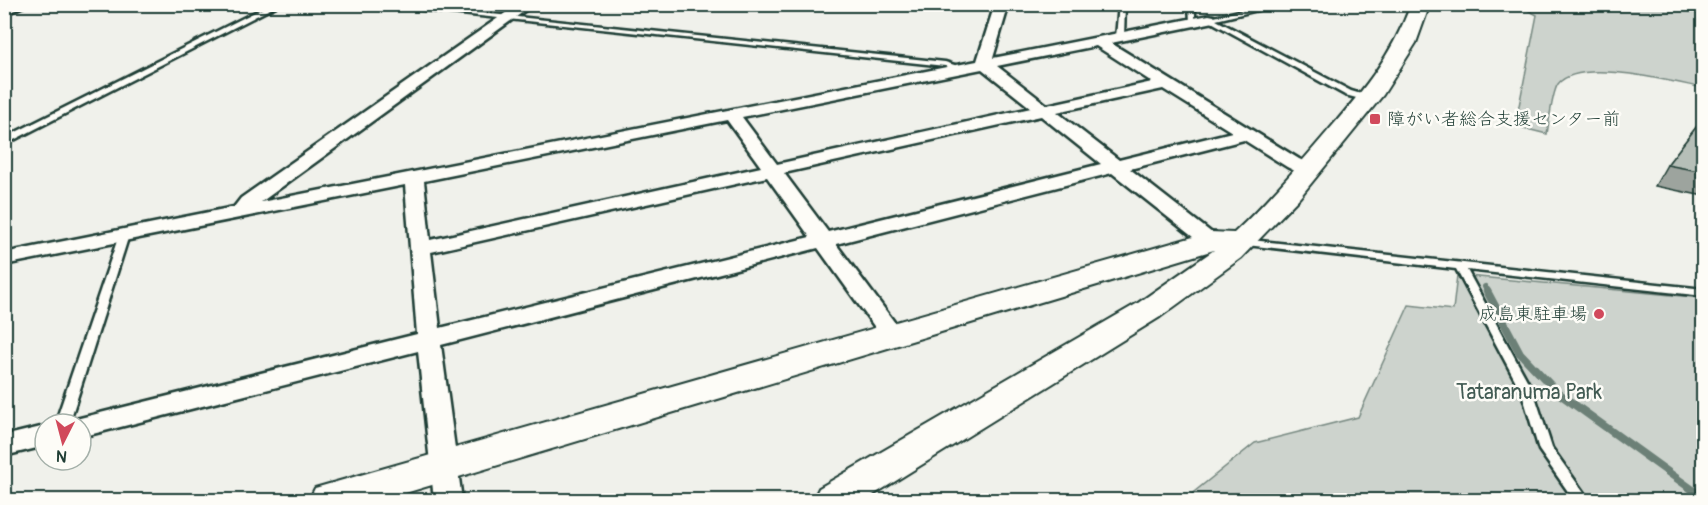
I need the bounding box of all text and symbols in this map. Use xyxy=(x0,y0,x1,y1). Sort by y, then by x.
place label: 障がい者総合支援センター前 xyxy=(1387,108,1620,131)
marker: 障がい者総合支援センター前 xyxy=(1368,112,1382,126)
place label: 成島東駐車場 xyxy=(1479,303,1587,326)
marker: 成島東駐車場 xyxy=(1592,307,1606,321)
park label: Tataranuma Park xyxy=(1456,379,1602,406)
north arrow xyxy=(33,412,93,472)
text: N xyxy=(55,445,68,466)

